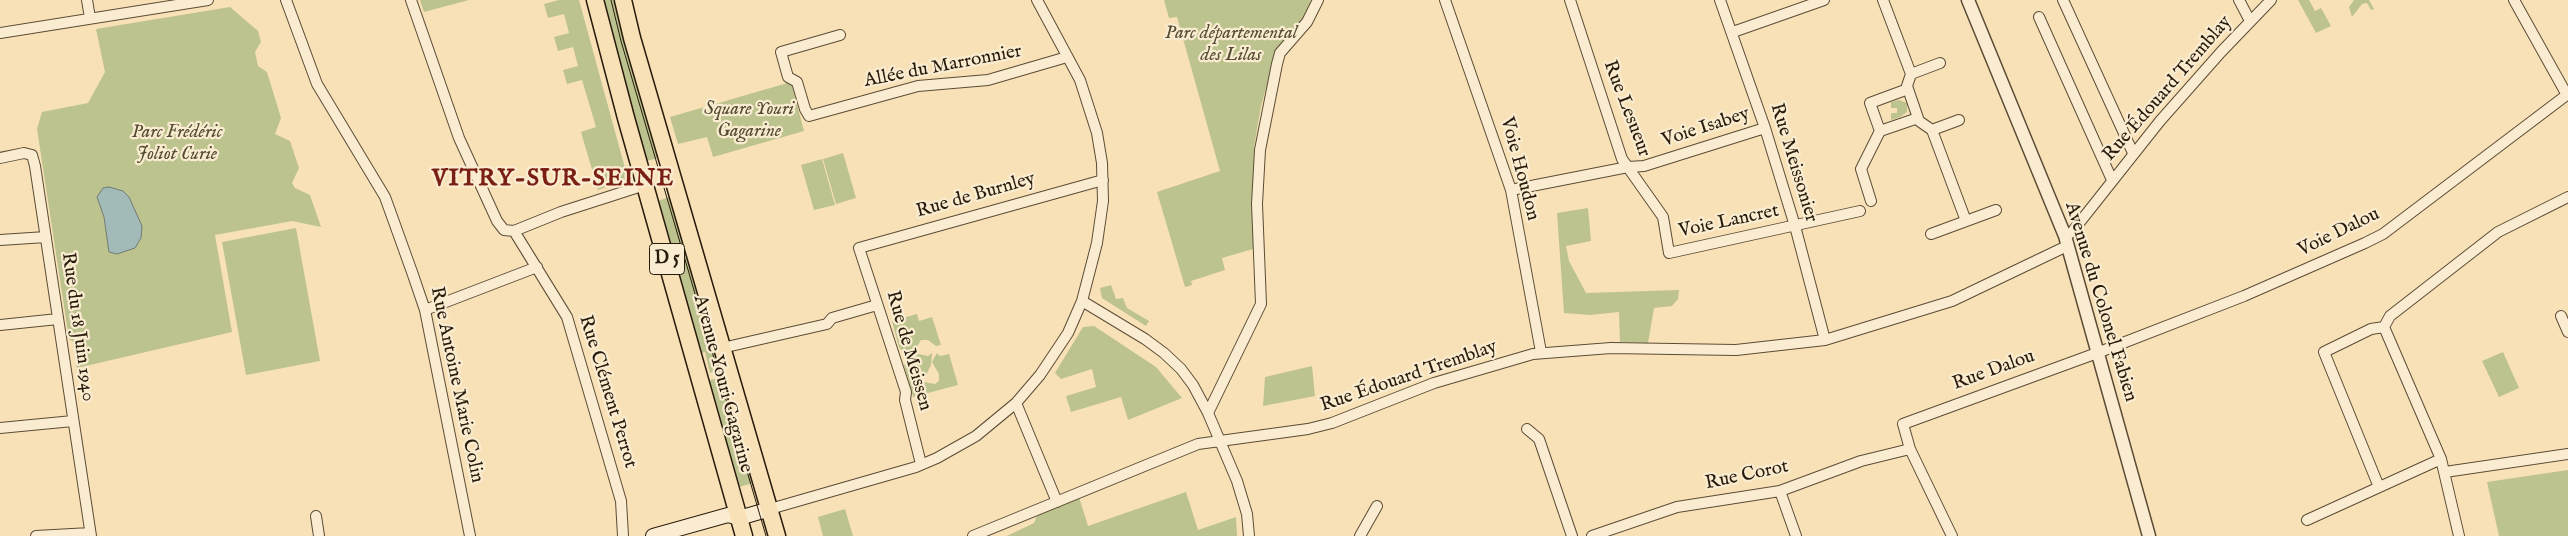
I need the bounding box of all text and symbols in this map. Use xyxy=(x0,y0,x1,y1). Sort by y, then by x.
street label: Rue Édouard Tremblay xyxy=(2099,12,2237,166)
park label: Parc départemental des Lilas xyxy=(1165,23,1297,67)
street label: Allée du Marronnier xyxy=(862,41,1024,93)
street label: Rue Lesueur xyxy=(1597,58,1655,160)
park label: Square Youri Gagarine xyxy=(704,99,794,143)
street label: Rue Meissonier xyxy=(1764,101,1822,225)
street label: Voie Isabey xyxy=(1659,103,1753,153)
street label: Voie Houdon xyxy=(1494,115,1544,223)
park label: Parc Frédéric Joliot Curie xyxy=(131,122,223,166)
district label: VITRY-SUR-SEINE xyxy=(430,166,676,194)
street label: Rue de Burnley xyxy=(914,168,1038,224)
street label: Avenue du Colonel Fabien xyxy=(2059,199,2141,405)
street label: Voie Lancret xyxy=(1677,200,1781,244)
street label: Voie Dalou xyxy=(2294,203,2384,263)
road number: D 5 xyxy=(650,243,684,274)
street label: Rue du 18 Juin 1940 xyxy=(55,251,99,403)
street label: Rue Antoine Marie Colin xyxy=(424,285,488,485)
street label: Rue de Meissen xyxy=(880,288,936,414)
street label: Avenue Youri Gagarine xyxy=(687,293,757,475)
street label: Rue Clément Perrot xyxy=(573,313,641,471)
street label: Rue Édouard Tremblay xyxy=(1318,336,1500,418)
street label: Rue Dalou xyxy=(1950,346,2038,396)
street label: Rue Corot xyxy=(1703,456,1791,496)

